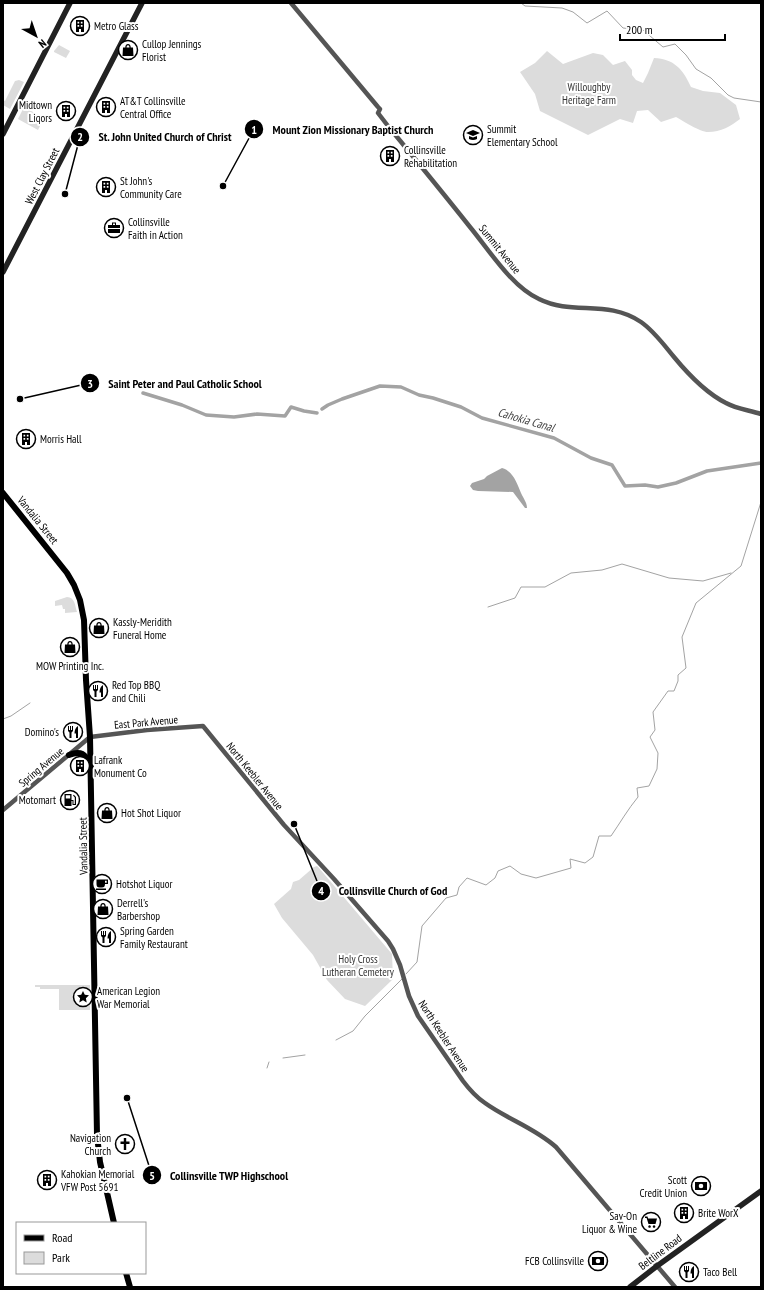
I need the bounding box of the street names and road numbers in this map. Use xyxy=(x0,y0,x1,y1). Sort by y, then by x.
street label: West Clay Street xyxy=(22,145,62,207)
street label: Summit Avenue xyxy=(476,222,524,277)
street label: Vandalia Street xyxy=(14,492,62,547)
street label: East Park Avenue xyxy=(113,712,179,732)
street label: North Keebler Avenue xyxy=(223,739,287,813)
street label: Spring Avenue xyxy=(16,744,67,790)
street label: Vandalia Street xyxy=(75,817,91,876)
street label: North Keebler Avenue xyxy=(416,997,473,1075)
street label: Beltline Road xyxy=(636,1231,685,1273)

